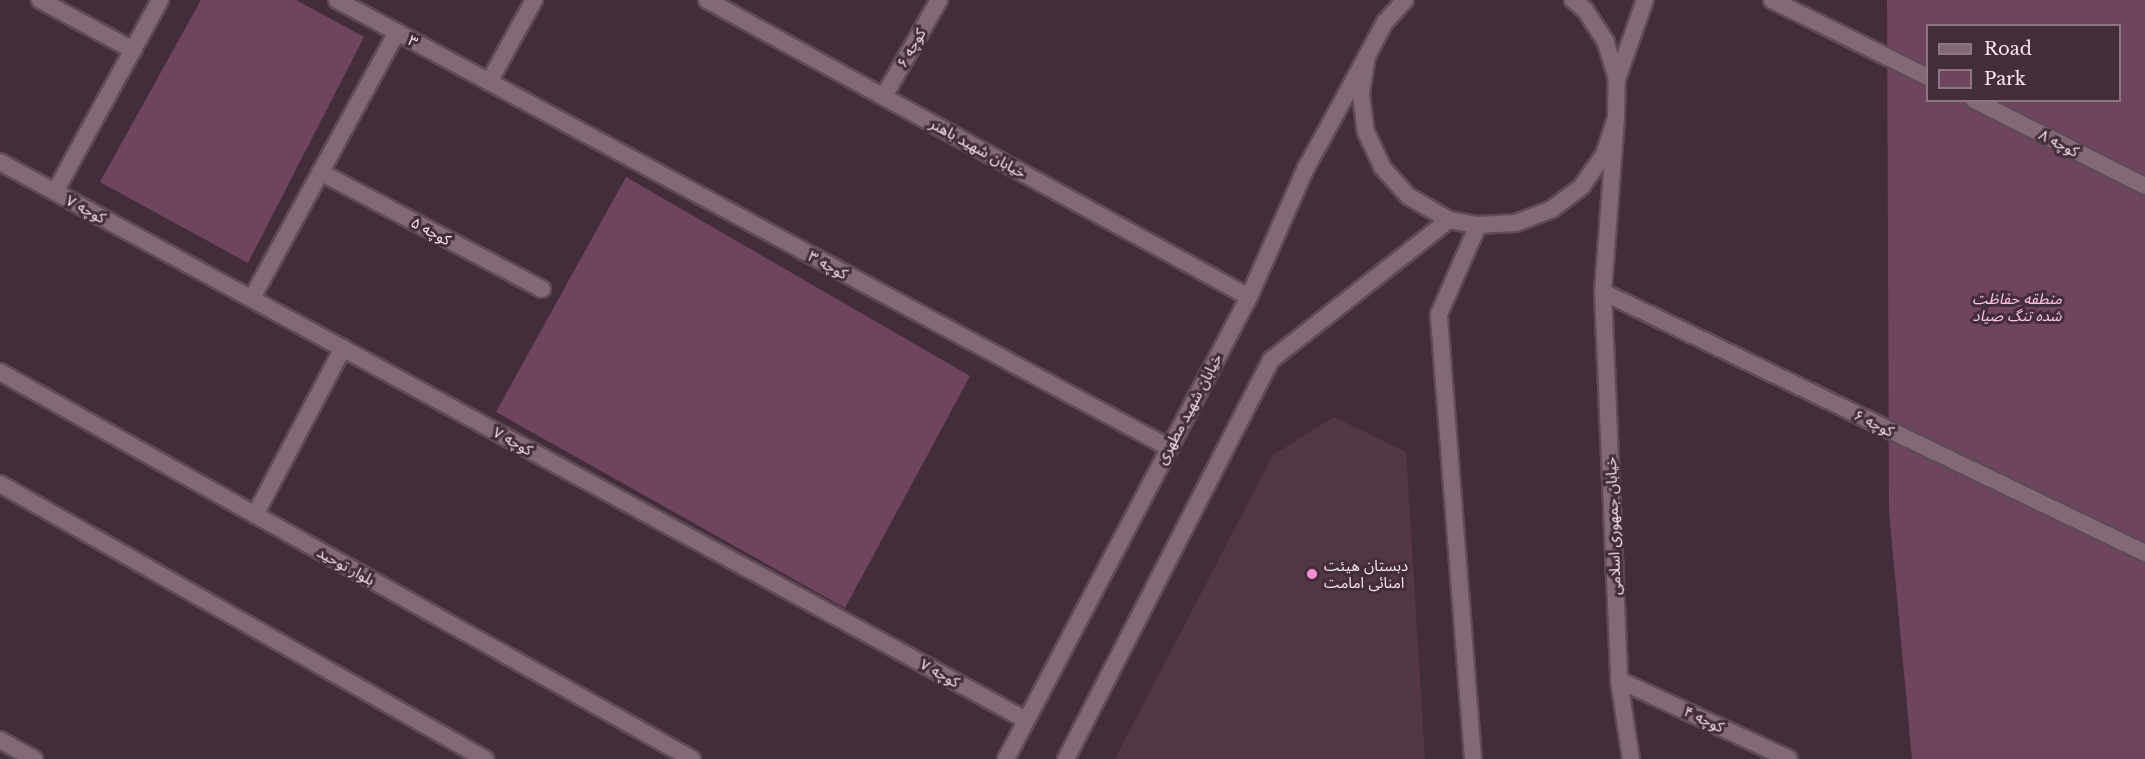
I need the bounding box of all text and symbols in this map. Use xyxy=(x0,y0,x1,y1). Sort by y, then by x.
legend xyxy=(1926,24,2121,102)
street label: کوچه ۶ xyxy=(893,25,929,71)
street label: ۳ xyxy=(405,31,421,51)
text: Road xyxy=(1984,38,2032,60)
text: Park xyxy=(1984,68,2026,90)
street label: خیابان شهید باهنر xyxy=(927,114,1029,182)
street label: کوچه ۸ xyxy=(2036,125,2082,161)
street label: کوچه ۷ xyxy=(63,191,109,227)
street label: کوچه ۵ xyxy=(408,213,454,249)
street label: کوچه ۳ xyxy=(805,247,851,283)
park label: منطقه حفاظت شده تنگ صیاد xyxy=(1972,289,2062,324)
street label: خیابان شهید مطهری xyxy=(1152,351,1226,467)
street label: کوچه ۶ xyxy=(1851,406,1897,440)
street label: کوچه ۷ xyxy=(490,423,536,459)
street label: خیابان جمهوری اسلامی xyxy=(1602,457,1624,595)
street label: بلوار توحید xyxy=(314,543,378,589)
place label: دبستان هیئت امنائی امامت xyxy=(1324,556,1408,591)
marker: دبستان هیئت امنائی امامت xyxy=(1305,567,1319,581)
street label: کوچه ۷ xyxy=(917,655,963,691)
street label: کوچه ۴ xyxy=(1681,702,1727,736)

